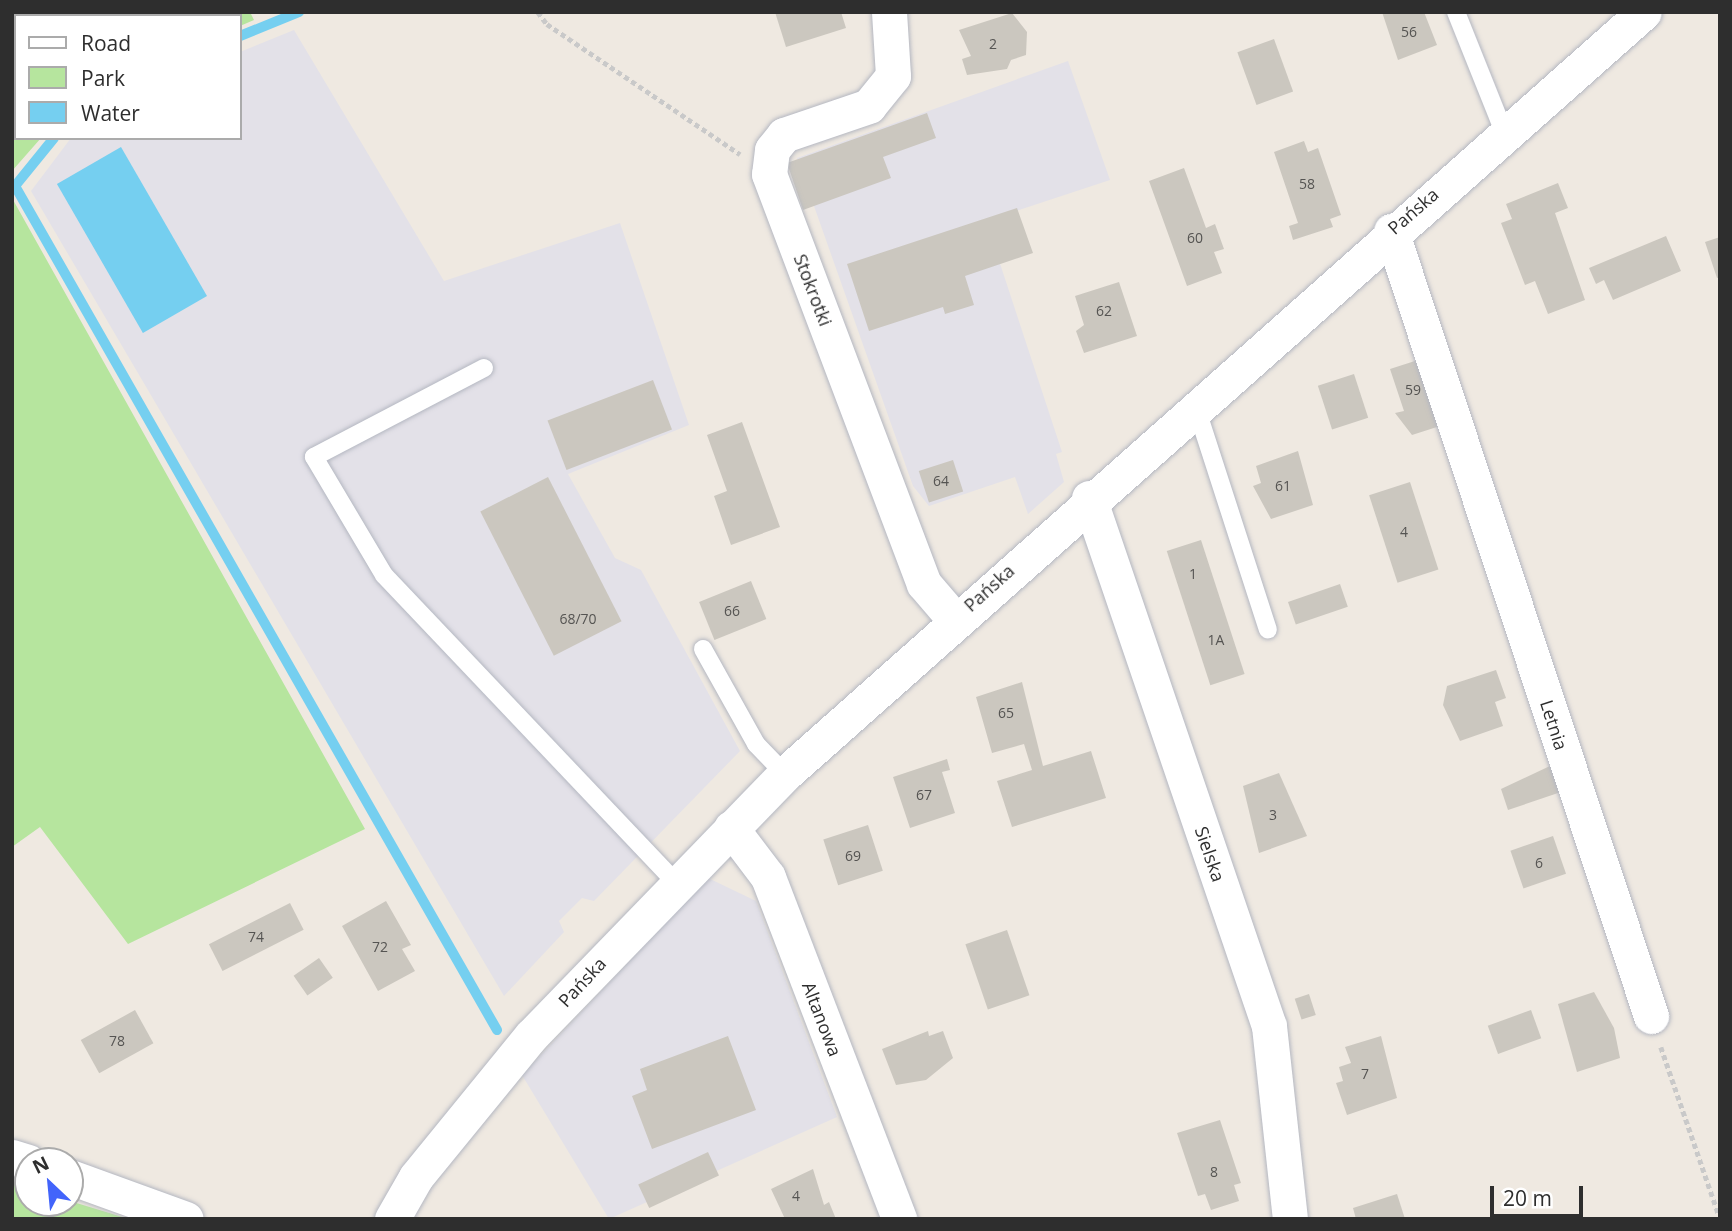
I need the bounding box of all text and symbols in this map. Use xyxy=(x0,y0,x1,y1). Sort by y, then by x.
legend xyxy=(14,14,242,140)
house number: 56 xyxy=(1401,24,1417,40)
text: Road xyxy=(81,29,131,57)
house number: 2 xyxy=(989,36,997,52)
text: Park xyxy=(81,64,125,92)
text: Water xyxy=(81,99,140,127)
house number: 58 xyxy=(1299,176,1315,192)
street label: Pańska xyxy=(1383,183,1443,239)
house number: 60 xyxy=(1187,230,1203,246)
street label: Stokrotki xyxy=(789,251,837,329)
house number: 62 xyxy=(1096,303,1112,319)
house number: 59 xyxy=(1405,382,1421,398)
house number: 64 xyxy=(933,473,949,489)
house number: 61 xyxy=(1275,478,1291,494)
house number: 4 xyxy=(1400,524,1408,540)
street label: Pańska xyxy=(960,560,1018,616)
house number: 1 xyxy=(1189,566,1197,582)
house number: 66 xyxy=(724,603,740,619)
house number: 68/70 xyxy=(559,611,597,627)
house number: 1A xyxy=(1208,632,1224,648)
street label: Letnia xyxy=(1536,697,1572,753)
house number: 65 xyxy=(998,705,1014,721)
house number: 67 xyxy=(916,787,932,803)
house number: 3 xyxy=(1269,807,1277,823)
street label: Sielska xyxy=(1190,823,1230,885)
house number: 69 xyxy=(845,848,861,864)
house number: 6 xyxy=(1535,855,1543,871)
house number: 74 xyxy=(248,929,264,945)
house number: 72 xyxy=(372,939,388,955)
street label: Pańska xyxy=(554,953,610,1011)
street label: Altanowa xyxy=(798,979,846,1059)
house number: 78 xyxy=(109,1033,125,1049)
house number: 7 xyxy=(1361,1066,1369,1082)
north arrow xyxy=(14,1147,84,1217)
text: N xyxy=(28,1150,53,1180)
house number: 8 xyxy=(1210,1164,1218,1180)
scale bar xyxy=(1494,1172,1587,1216)
text: 20 m xyxy=(1503,1184,1552,1212)
house number: 4 xyxy=(792,1188,800,1204)

